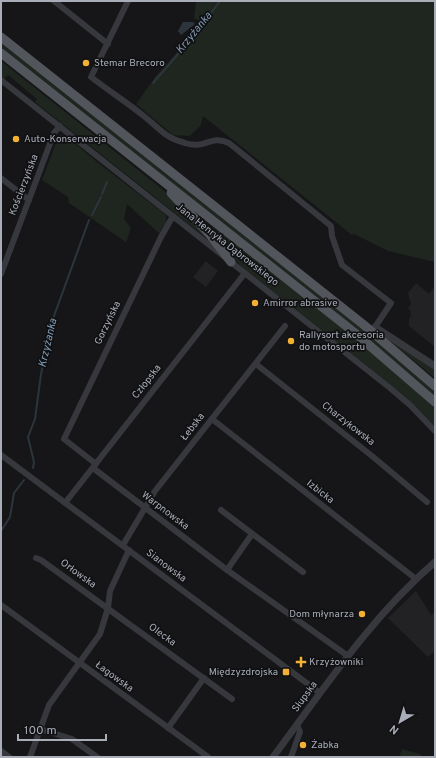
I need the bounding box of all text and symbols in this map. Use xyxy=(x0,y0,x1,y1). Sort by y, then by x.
water label: Krzyżanka xyxy=(173,9,215,57)
place label: Stemar Brecoro xyxy=(94,57,165,70)
marker: Stemar Brecoro xyxy=(81,58,91,68)
place label: Auto-Konserwacja xyxy=(24,133,106,146)
marker: Auto-Konserwacja xyxy=(11,134,21,144)
street label: Kościerzyńska xyxy=(6,153,42,217)
street label: Jana Henryka Dąbrowskiego xyxy=(173,201,281,290)
place label: Amirror abrasive xyxy=(263,297,338,310)
marker: Amirror abrasive xyxy=(250,298,260,308)
street label: Gorzyńska xyxy=(92,299,124,347)
water label: Krzyżanka xyxy=(36,317,61,369)
place label: Rallysort akcesoria do motosportu xyxy=(299,329,384,354)
marker: Rallysort akcesoria do motosportu xyxy=(286,336,296,346)
street label: Człopska xyxy=(130,362,164,402)
street label: Charzykowska xyxy=(319,399,377,449)
street label: Łebska xyxy=(178,411,208,443)
street label: Izbicka xyxy=(304,477,336,507)
street label: Warpnowska xyxy=(139,489,191,533)
street label: Sianowska xyxy=(143,547,189,585)
street label: Orłowska xyxy=(57,557,99,591)
place label: Dom młynarza xyxy=(289,608,354,621)
marker: Dom młynarza xyxy=(357,609,367,619)
street label: Olecka xyxy=(146,621,178,649)
place label: Krzyżowniki xyxy=(309,656,363,669)
marker: Krzyżowniki xyxy=(296,657,306,667)
street label: Łagowska xyxy=(92,659,136,695)
place label: Międzyzdrojska xyxy=(209,666,278,679)
marker: Międzyzdrojska xyxy=(281,667,291,677)
street label: Słupska xyxy=(289,679,321,715)
north arrow xyxy=(380,702,420,742)
scale bar xyxy=(18,716,106,742)
text: N xyxy=(387,721,402,737)
text: 100 m xyxy=(24,723,57,739)
place label: Żabka xyxy=(311,739,339,752)
marker: Żabka xyxy=(298,740,308,750)

